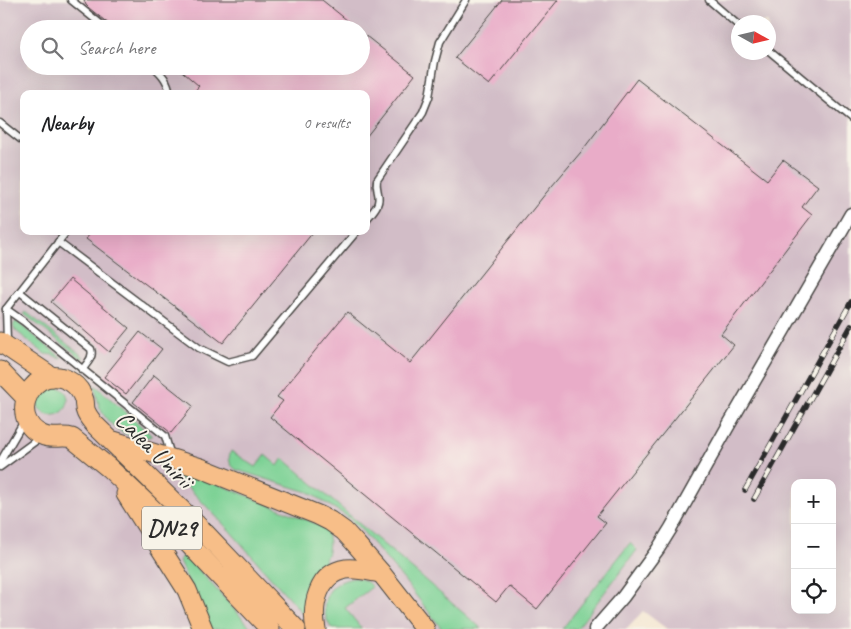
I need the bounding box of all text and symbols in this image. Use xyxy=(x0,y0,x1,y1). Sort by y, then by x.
north arrow xyxy=(731,15,776,60)
search box xyxy=(20,20,370,75)
icon: search xyxy=(38,34,66,62)
text: Search here xyxy=(78,36,155,60)
text: Nearby xyxy=(40,110,93,136)
text: 0 results xyxy=(303,113,350,133)
street label: Calea Unirii xyxy=(108,404,202,498)
map controls xyxy=(791,479,836,614)
button: + xyxy=(791,479,836,524)
road number: DN29 xyxy=(142,506,202,550)
button: − xyxy=(791,524,836,569)
button: locate xyxy=(791,569,836,614)

